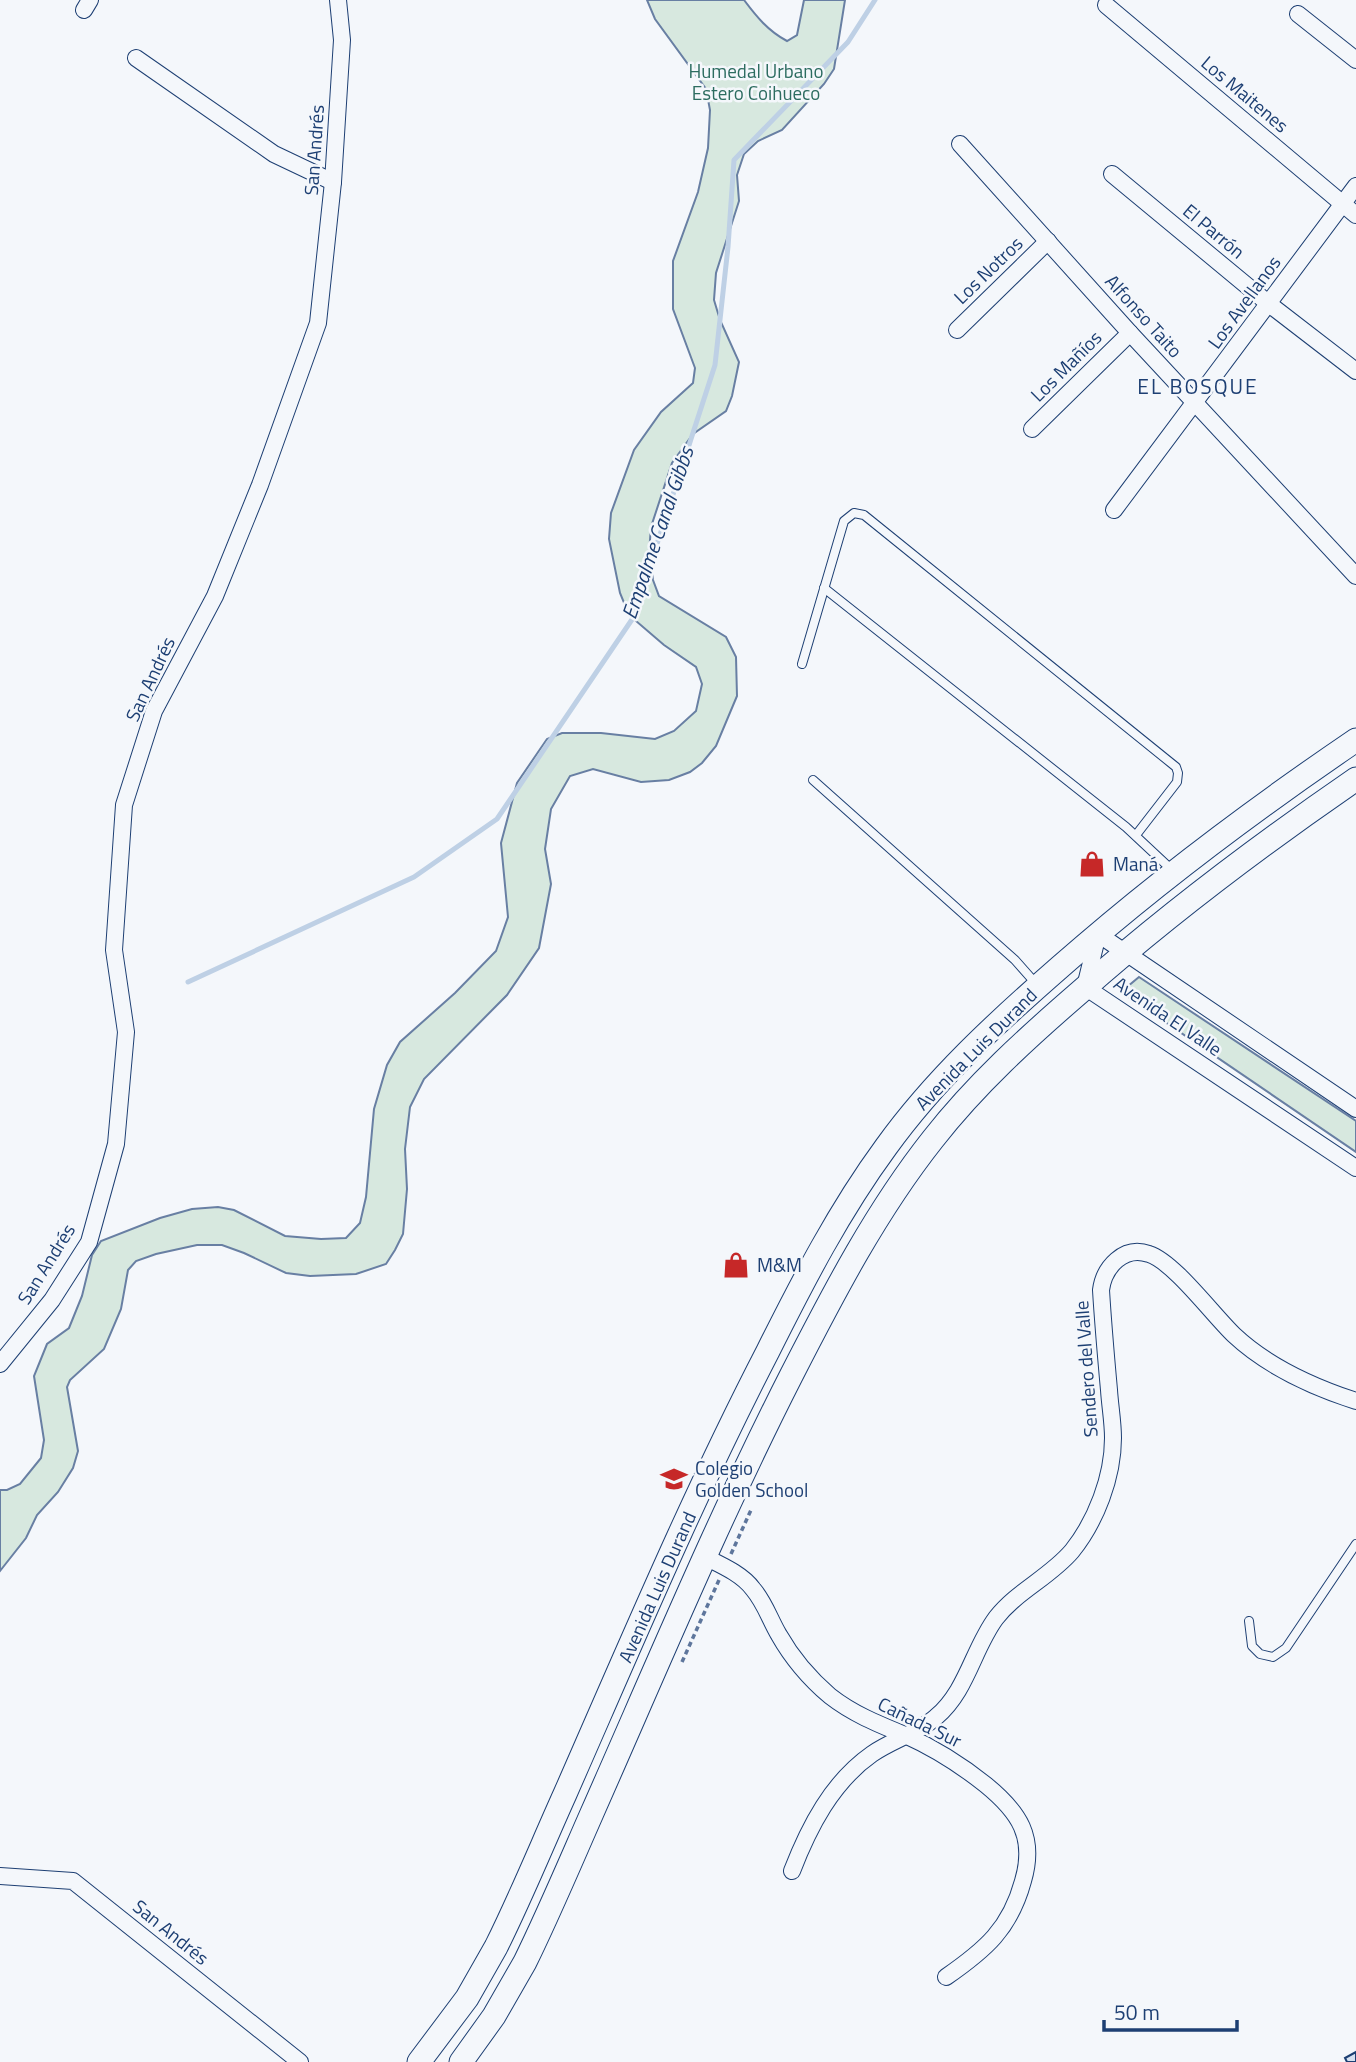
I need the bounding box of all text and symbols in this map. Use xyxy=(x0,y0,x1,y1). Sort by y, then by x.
street label: Los Maitenes xyxy=(1195,48,1296,139)
park label: Humedal Urbano Estero Coihueco xyxy=(688,56,824,107)
street label: San Andrés xyxy=(296,104,331,196)
street label: El Parrón xyxy=(1177,196,1252,265)
street label: Los Notros xyxy=(946,229,1029,310)
street label: Los Avellanos xyxy=(1200,249,1287,354)
street label: Alfonso Taito xyxy=(1099,267,1190,364)
street label: Los Mañíos xyxy=(1023,323,1108,408)
district label: EL BOSQUE xyxy=(1137,370,1259,402)
water label: Empalme Canal Gibbs xyxy=(613,440,702,623)
street label: San Andrés xyxy=(117,631,182,726)
shop icon: Maná xyxy=(1077,849,1107,879)
place label: Maná xyxy=(1113,849,1159,878)
street label: Avenida El Valle xyxy=(1108,969,1228,1063)
street label: Avenida Luis Durand xyxy=(908,981,1043,1116)
street label: San Andrés xyxy=(9,1217,82,1310)
shop icon: M&M xyxy=(721,1250,751,1280)
place label: M&M xyxy=(757,1250,802,1279)
street label: Sendero del Valle xyxy=(1066,1300,1105,1438)
place label: Colegio Golden School xyxy=(695,1453,808,1504)
school or university icon: Colegio Golden School xyxy=(659,1464,689,1494)
street label: Avenida Luis Durand xyxy=(610,1507,703,1667)
street label: Cañada Sur xyxy=(873,1689,968,1755)
street label: San Andrés xyxy=(127,1892,216,1971)
scale bar xyxy=(1104,1988,1237,2032)
text: 50 m xyxy=(1114,1996,1160,2028)

